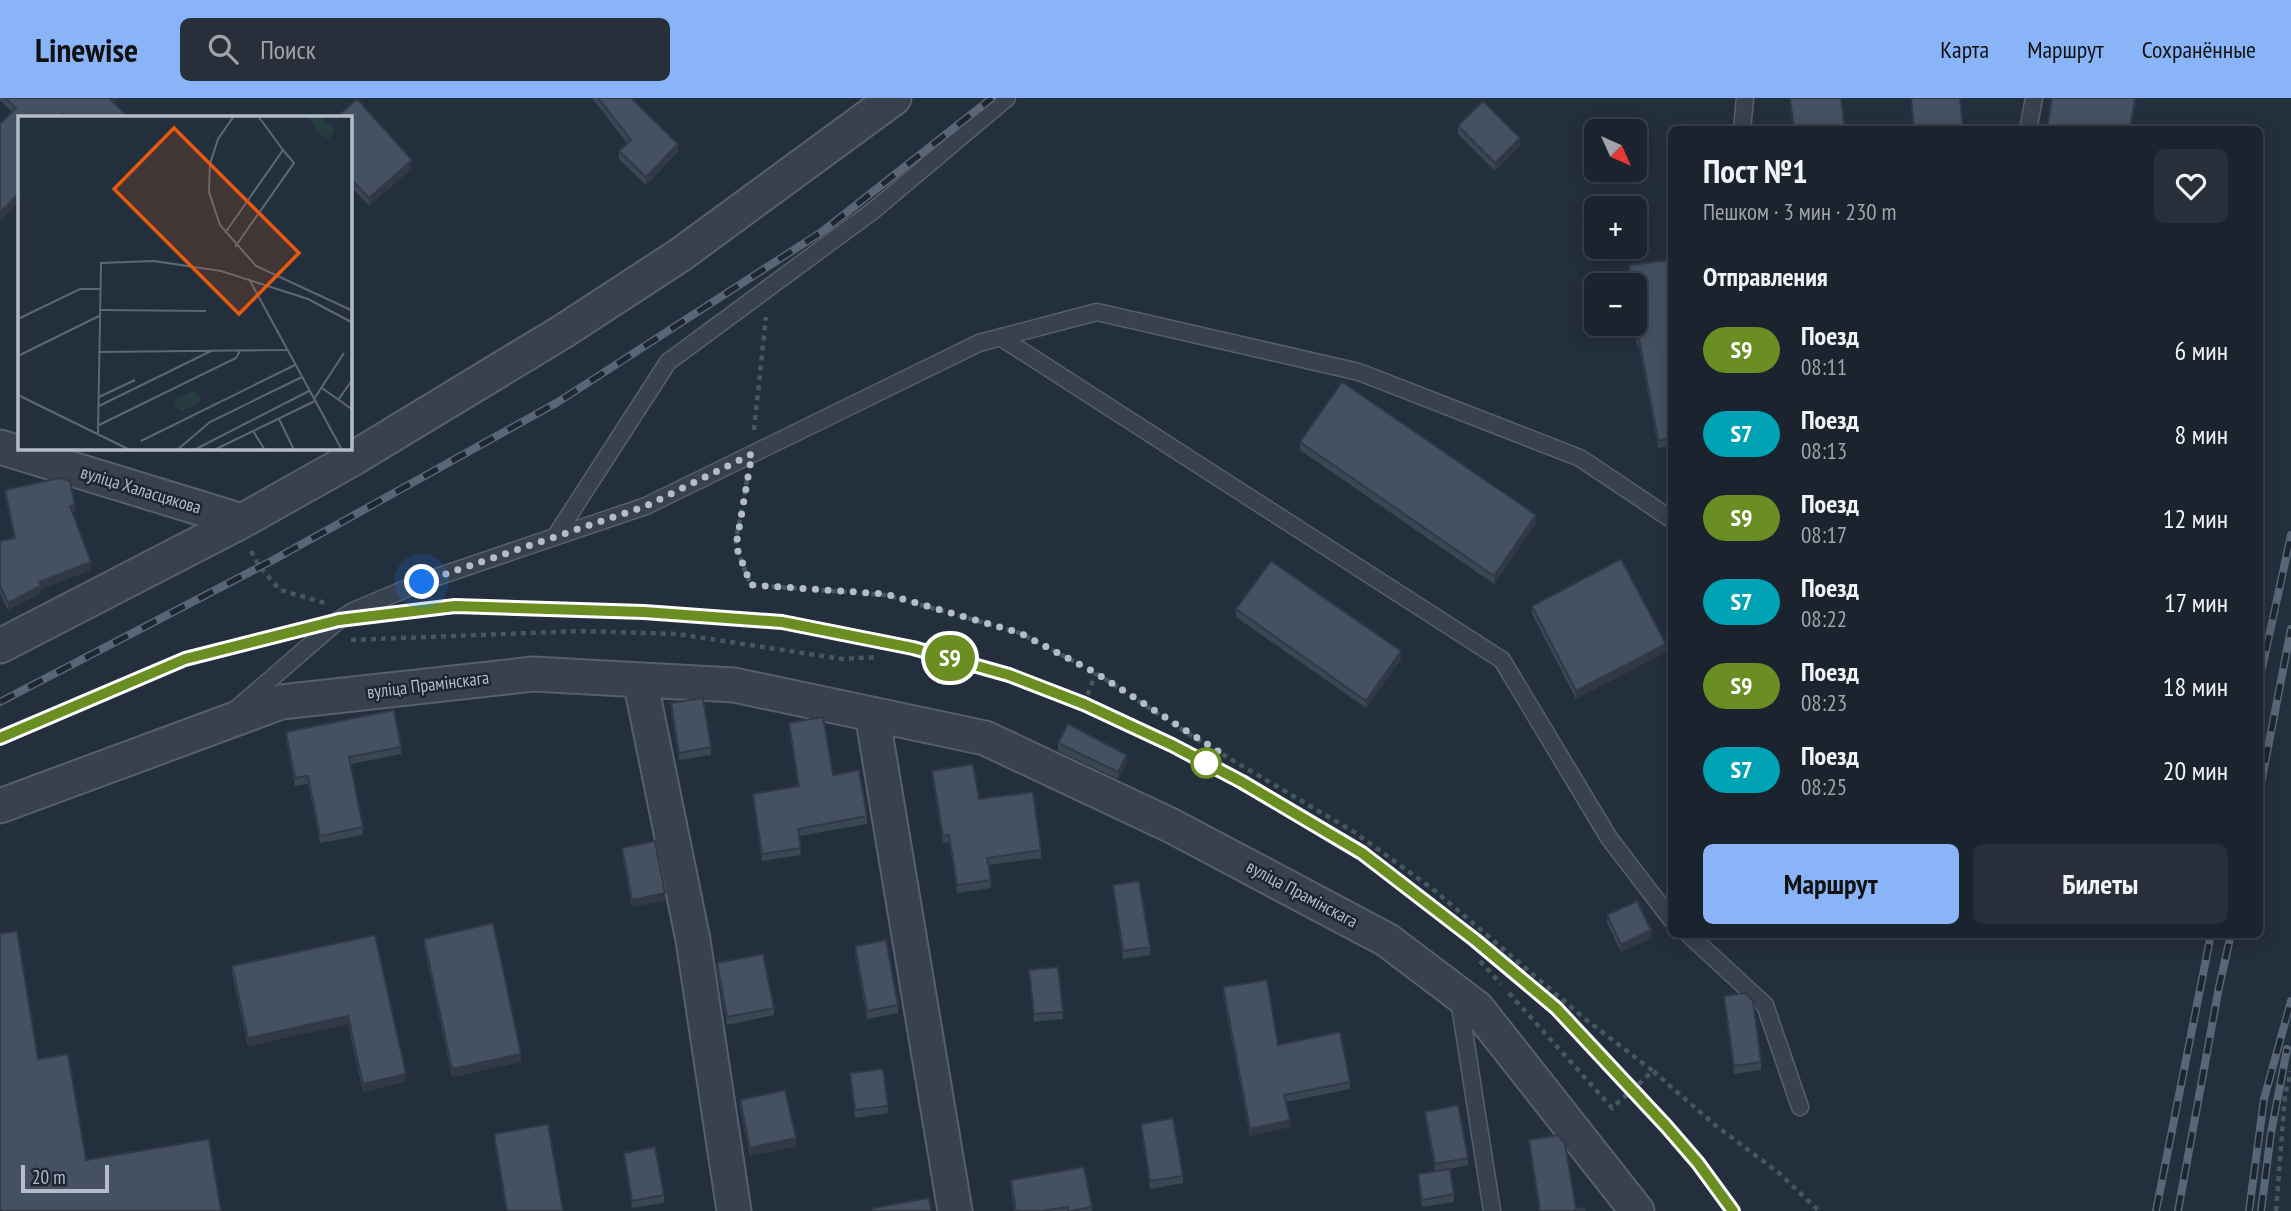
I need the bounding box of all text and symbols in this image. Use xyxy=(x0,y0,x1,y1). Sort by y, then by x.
search box xyxy=(180,18,670,81)
text: Linewise xyxy=(35,28,138,71)
icon: search xyxy=(204,30,242,68)
text: Поиск xyxy=(260,33,316,66)
text: Карта xyxy=(1940,34,1989,65)
text: Маршрут xyxy=(2027,34,2104,65)
text: Сохранённые xyxy=(2142,34,2256,65)
inset map xyxy=(18,116,352,450)
north arrow xyxy=(1584,119,1647,182)
map controls xyxy=(1584,119,1647,336)
text: Пост №1 xyxy=(1703,149,1808,192)
button: heart xyxy=(2154,149,2228,223)
button: + xyxy=(1584,196,1647,259)
text: Пешком · 3 мин · 230 m xyxy=(1703,197,1896,226)
text: Отправления xyxy=(1703,260,1828,293)
button: − xyxy=(1584,273,1647,336)
text: Поезд xyxy=(1801,319,1859,352)
text: S9 xyxy=(1730,334,1753,365)
text: 6 мин xyxy=(2175,334,2228,367)
text: 08:11 xyxy=(1801,352,1847,381)
text: Поезд xyxy=(1801,403,1859,436)
text: S7 xyxy=(1730,418,1753,449)
text: 8 мин xyxy=(2175,418,2228,451)
text: 08:13 xyxy=(1801,436,1847,465)
street label: вуліца Халасцякова xyxy=(78,460,204,519)
text: Поезд xyxy=(1801,487,1859,520)
text: S9 xyxy=(1730,502,1753,533)
text: 12 мин xyxy=(2163,502,2228,535)
text: 08:17 xyxy=(1801,520,1847,549)
your location xyxy=(404,564,439,599)
text: Поезд xyxy=(1801,571,1859,604)
text: S7 xyxy=(1730,586,1753,617)
text: 17 мин xyxy=(2164,586,2228,619)
text: 08:22 xyxy=(1801,604,1847,633)
line badge: S9 xyxy=(918,635,982,681)
text: S9 xyxy=(939,642,961,673)
text: Поезд xyxy=(1801,655,1859,688)
street label: вуліца Прамінскага xyxy=(366,666,490,703)
text: S9 xyxy=(1730,670,1753,701)
text: 18 мин xyxy=(2163,670,2228,703)
text: 08:23 xyxy=(1801,688,1847,717)
text: Поезд xyxy=(1801,739,1859,772)
unlabelled marker xyxy=(1191,748,1221,778)
text: S7 xyxy=(1730,754,1753,785)
text: 20 мин xyxy=(2163,754,2228,787)
text: 08:25 xyxy=(1801,772,1847,801)
button: Маршрут xyxy=(1703,844,1959,924)
button: Билеты xyxy=(1973,844,2228,924)
street label: вуліца Прамінскага xyxy=(1243,855,1362,933)
scale bar xyxy=(21,1162,108,1194)
text: 20 m xyxy=(32,1165,66,1189)

